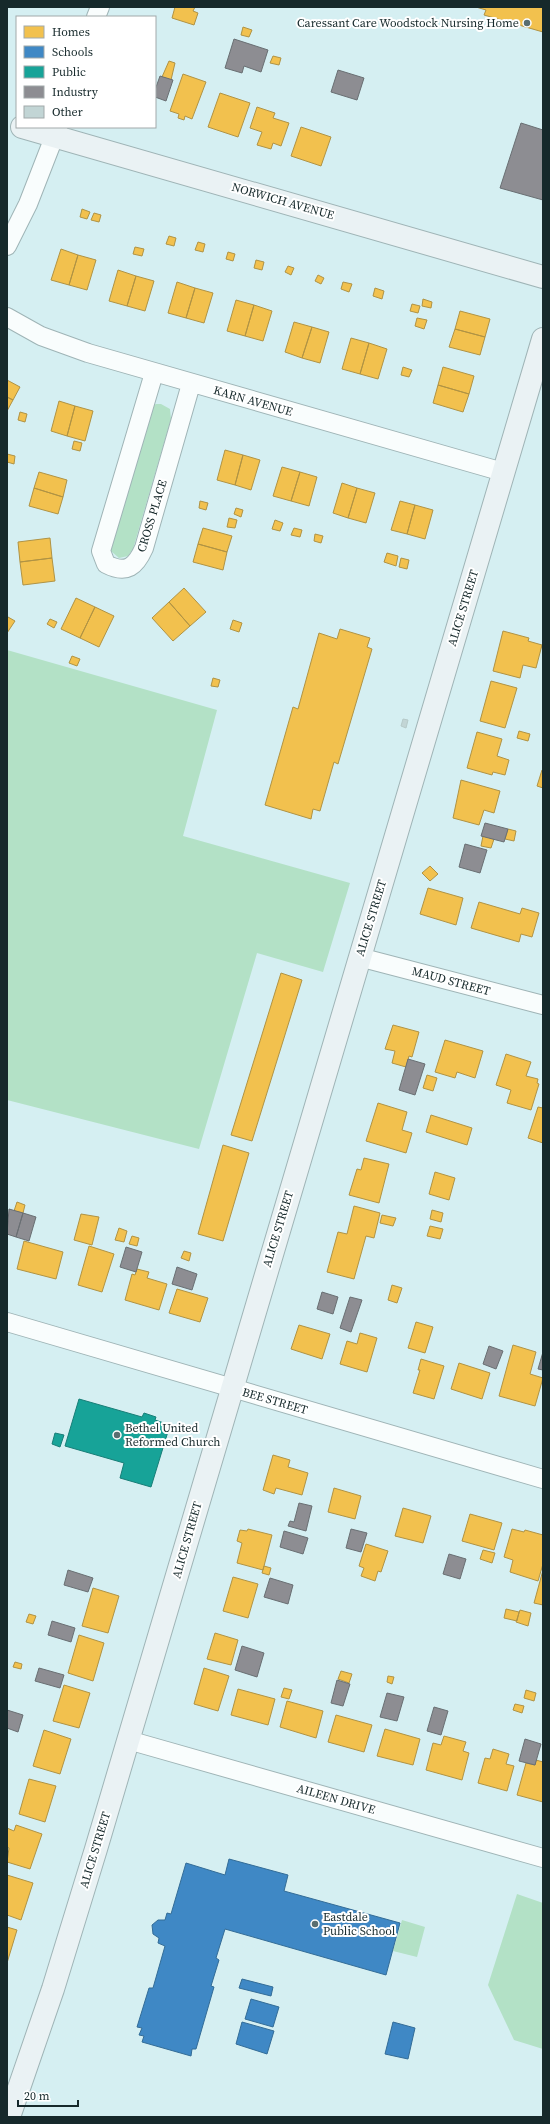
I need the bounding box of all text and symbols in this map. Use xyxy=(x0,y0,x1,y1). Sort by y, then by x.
place label: Caressant Care Woodstock Nursing Home xyxy=(297,15,519,31)
legend xyxy=(16,16,156,128)
marker: Caressant Care Woodstock Nursing Home xyxy=(522,18,532,28)
text: Homes xyxy=(52,24,90,40)
text: Schools xyxy=(52,44,93,60)
text: Public xyxy=(52,64,86,80)
text: Industry xyxy=(52,84,99,100)
text: Other xyxy=(52,104,83,120)
street label: NORWICH AVENUE xyxy=(230,179,336,223)
street label: KARN AVENUE xyxy=(212,382,294,420)
street label: CROSS PLACE xyxy=(133,478,171,554)
street label: ALICE STREET xyxy=(444,567,482,648)
street label: ALICE STREET xyxy=(352,877,390,958)
street label: MAUD STREET xyxy=(410,963,493,999)
street label: ALICE STREET xyxy=(259,1188,297,1269)
street label: BEE STREET xyxy=(240,1384,310,1418)
place label: Bethel United Reformed Church xyxy=(125,1420,221,1450)
marker: Bethel United Reformed Church xyxy=(112,1430,122,1440)
street label: ALICE STREET xyxy=(168,1499,206,1580)
street label: AILEEN DRIVE xyxy=(295,1780,377,1818)
street label: ALICE STREET xyxy=(76,1809,114,1890)
place label: Eastdale Public School xyxy=(323,1909,396,1939)
marker: Eastdale Public School xyxy=(310,1919,320,1929)
scale bar xyxy=(18,2082,78,2108)
text: 20 m xyxy=(24,2088,50,2104)

